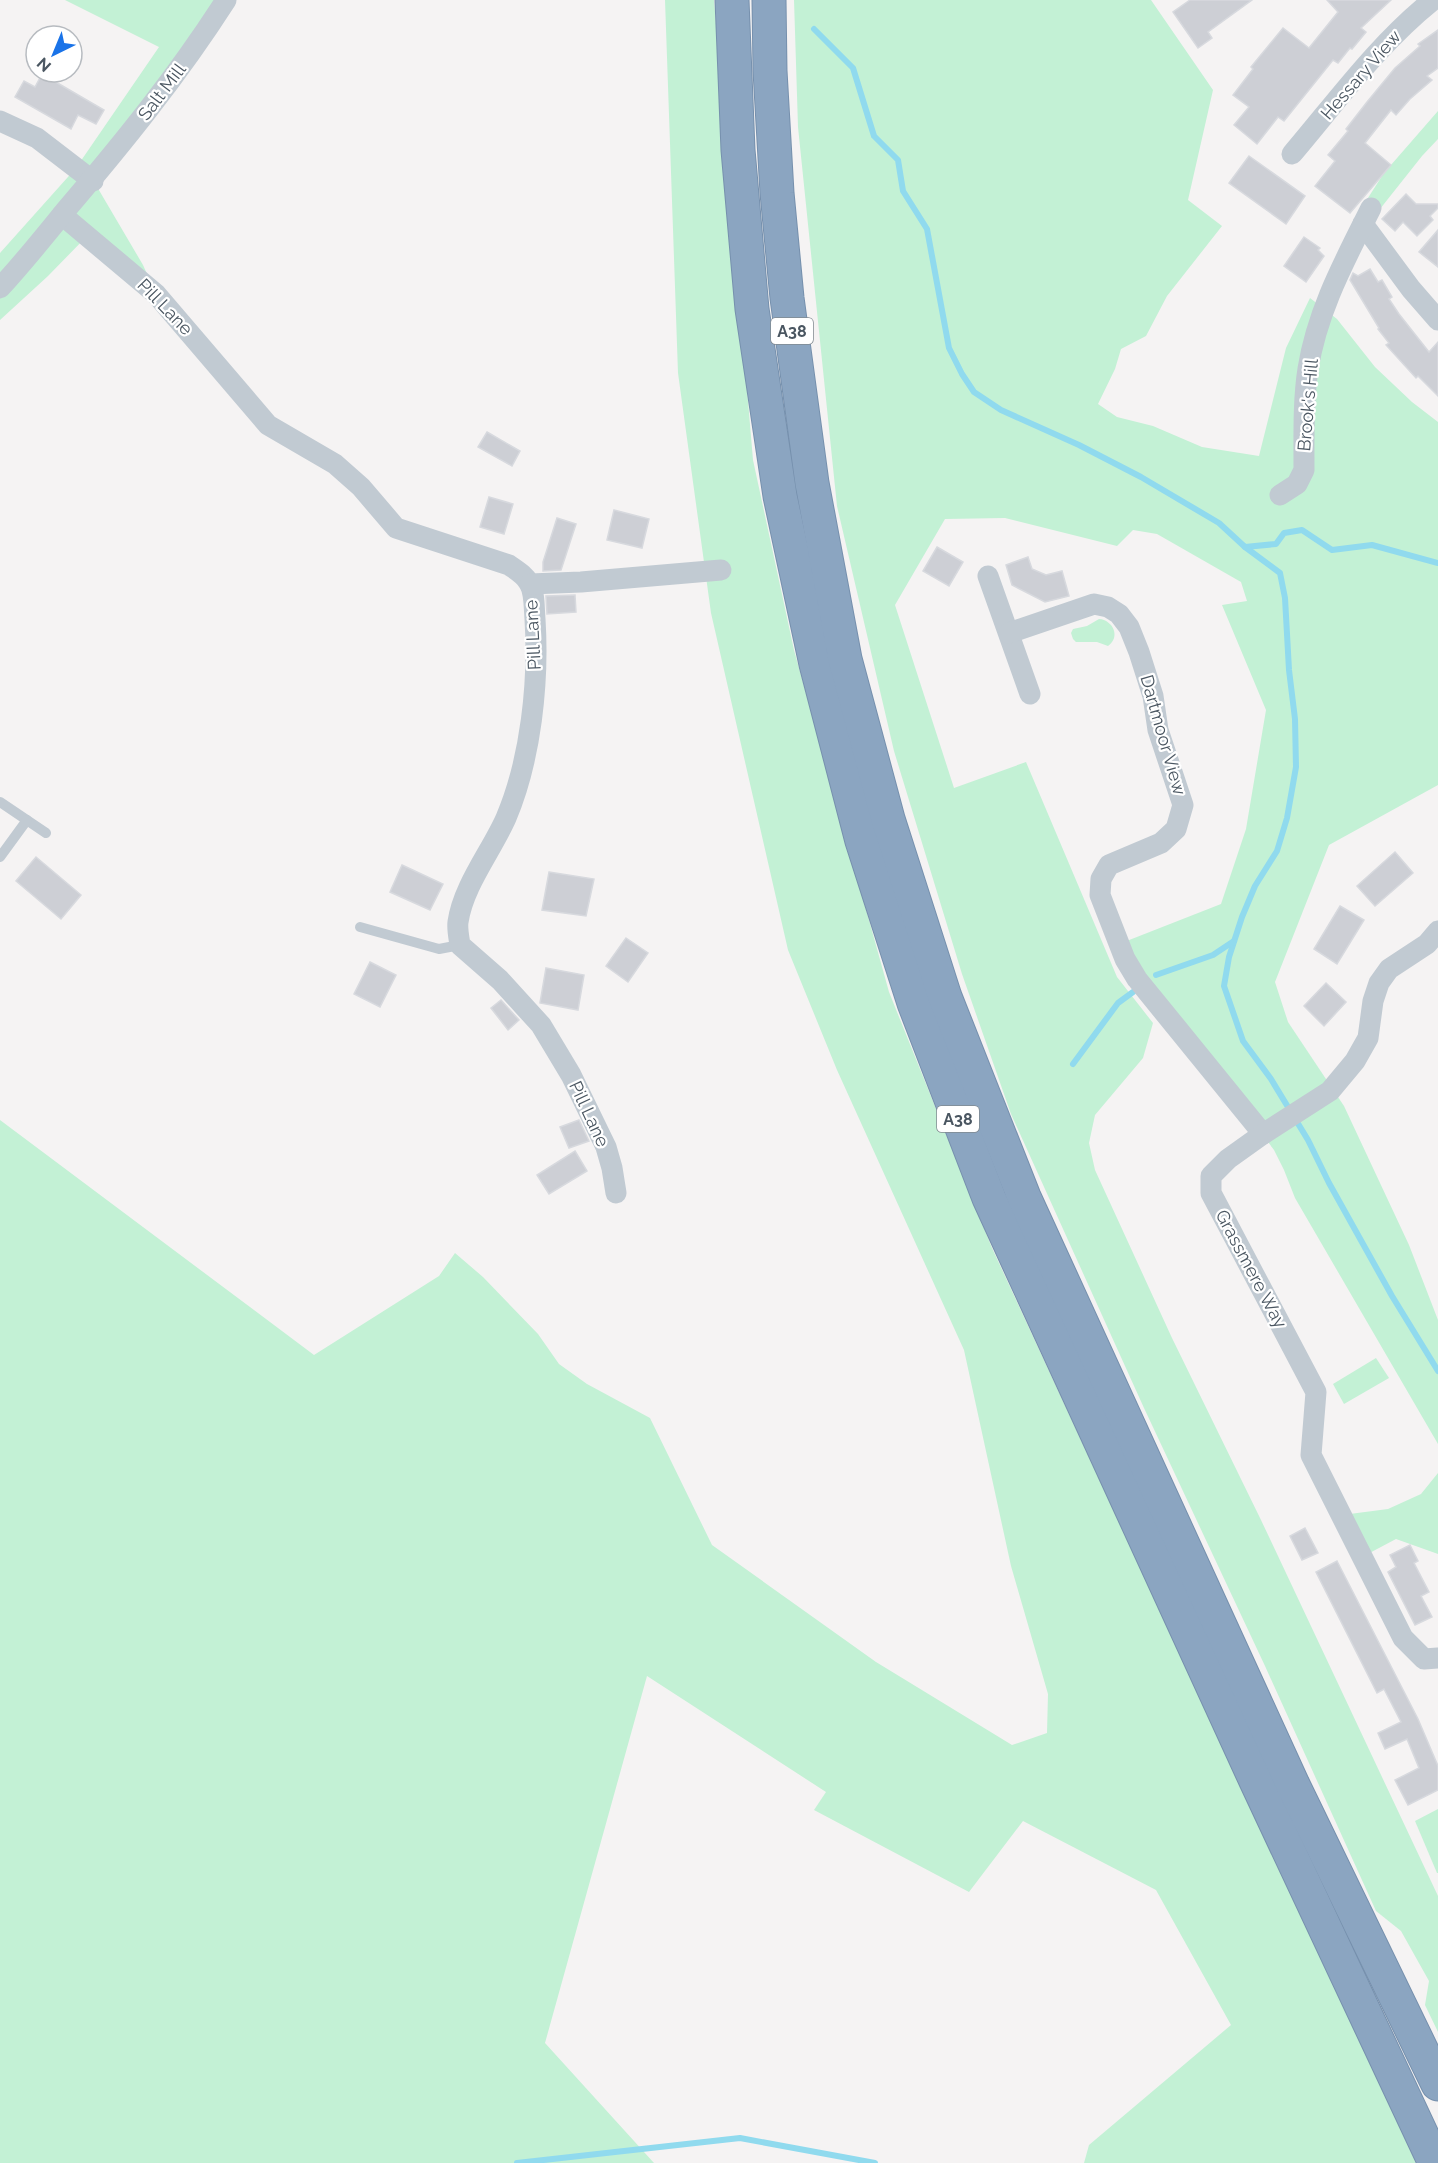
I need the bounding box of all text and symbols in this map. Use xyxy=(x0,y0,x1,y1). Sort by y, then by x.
north arrow xyxy=(24,24,84,84)
street label: Hessary View xyxy=(1316,25,1405,124)
text: N xyxy=(33,53,55,76)
street label: Salt Mill xyxy=(133,59,190,124)
street label: Pill Lane xyxy=(133,274,198,340)
road number: A38 xyxy=(771,318,813,344)
street label: Brook's Hill xyxy=(1293,358,1322,452)
street label: Pill Lane xyxy=(520,599,545,671)
street label: Dartmoor View xyxy=(1136,672,1191,798)
street label: Pill Lane xyxy=(565,1077,614,1150)
road number: A38 xyxy=(937,1106,979,1132)
street label: Grassmere Way xyxy=(1211,1206,1292,1332)

